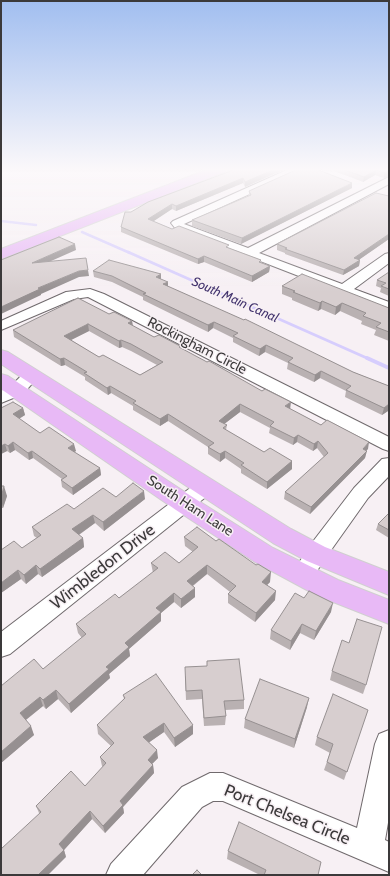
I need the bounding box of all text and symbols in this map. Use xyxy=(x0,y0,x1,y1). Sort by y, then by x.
water label: South Main Canal xyxy=(189,274,281,326)
street label: Rockingham Circle xyxy=(145,314,249,378)
street label: South Ham Lane xyxy=(144,472,236,540)
street label: Wimbledon Drive xyxy=(47,520,159,614)
street label: Port Chelsea Circle xyxy=(221,780,353,850)

